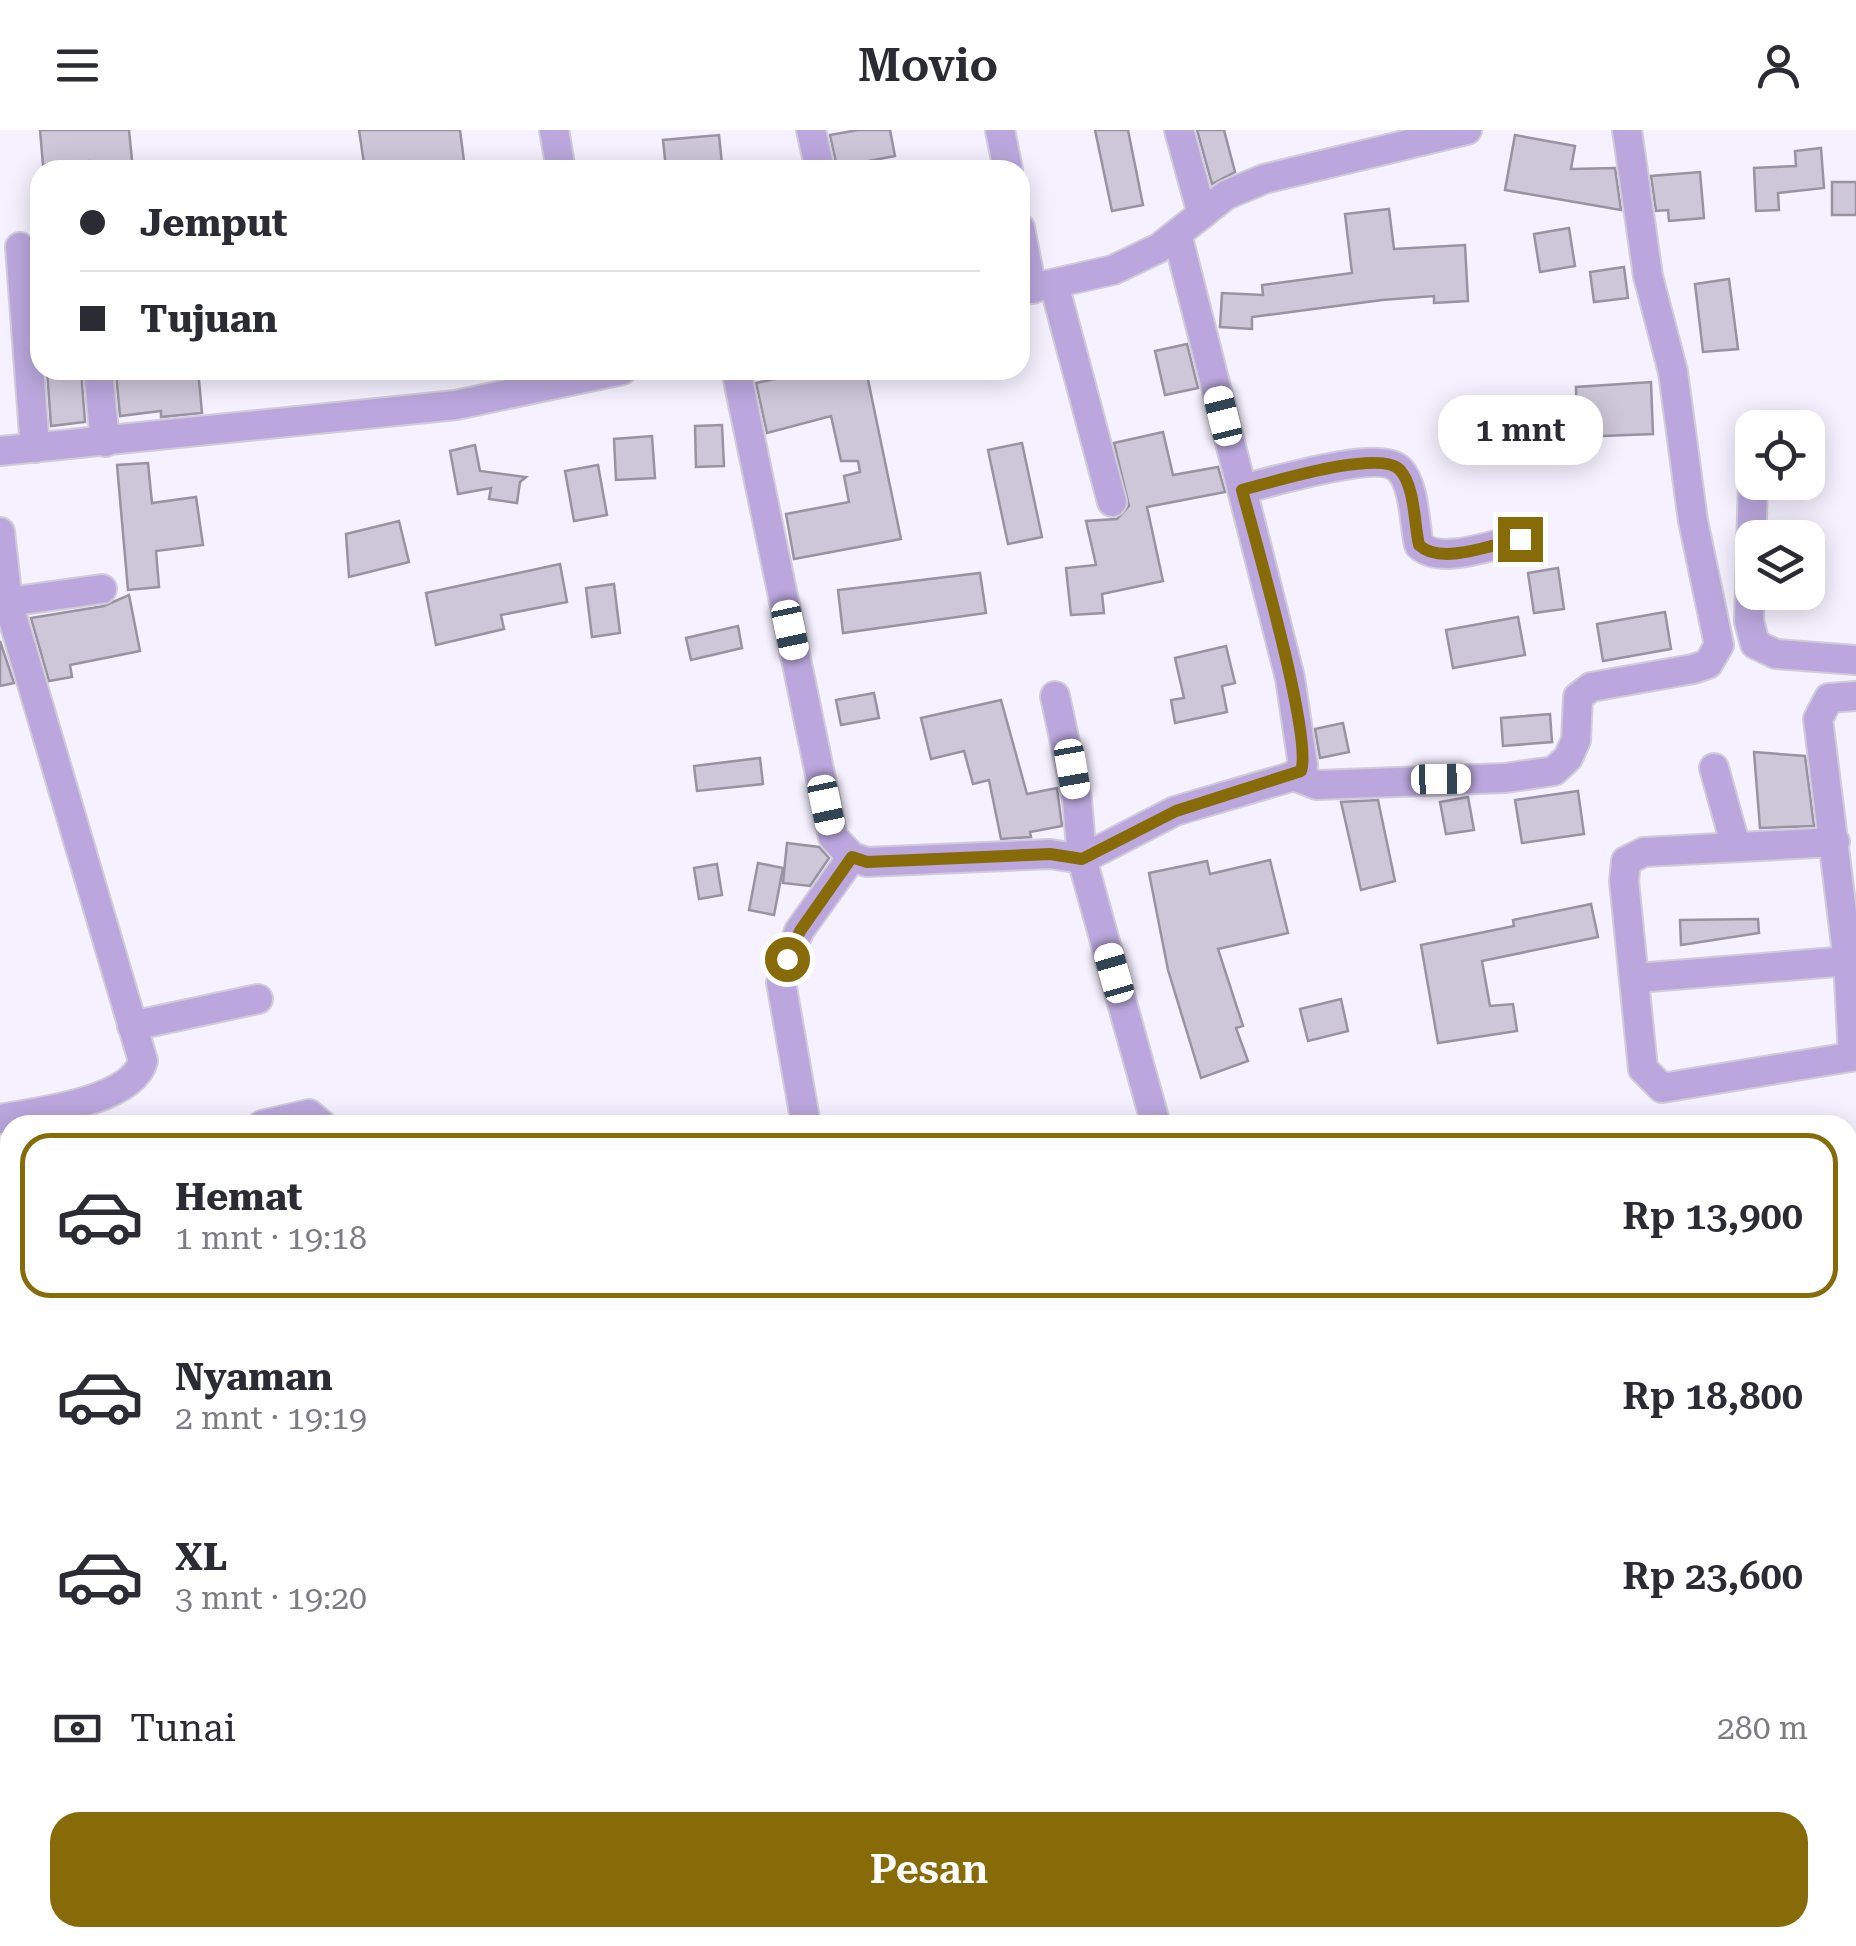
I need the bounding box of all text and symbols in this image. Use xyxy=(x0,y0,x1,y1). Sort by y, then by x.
icon: menu xyxy=(50,38,105,93)
icon: person xyxy=(1751,38,1806,93)
text: Movio xyxy=(858,39,998,92)
text: Jemput xyxy=(140,201,287,245)
text: Tujuan xyxy=(140,297,278,341)
car xyxy=(1201,383,1245,449)
callout: 1 mnt xyxy=(1438,394,1602,464)
map controls xyxy=(1735,410,1825,610)
button: locate xyxy=(1735,410,1825,500)
text: 1 mnt xyxy=(1475,411,1566,449)
route end xyxy=(1498,517,1543,562)
button: layers xyxy=(1735,520,1825,610)
car xyxy=(769,598,811,662)
car xyxy=(1052,737,1092,801)
car xyxy=(1411,763,1471,795)
car xyxy=(805,773,847,837)
route start xyxy=(765,937,810,982)
car xyxy=(1091,940,1137,1006)
icon: car xyxy=(55,1171,145,1261)
text: Hemat xyxy=(175,1175,303,1219)
text: Rp 13,900 xyxy=(1622,1194,1803,1238)
text: 1 mnt · 19:18 xyxy=(175,1219,367,1257)
icon: car xyxy=(55,1351,145,1441)
text: Nyaman xyxy=(175,1355,333,1399)
text: Rp 18,800 xyxy=(1622,1374,1803,1418)
text: 2 mnt · 19:19 xyxy=(175,1399,367,1437)
icon: car xyxy=(55,1531,145,1621)
text: XL xyxy=(175,1535,227,1579)
text: Rp 23,600 xyxy=(1622,1554,1803,1598)
text: 3 mnt · 19:20 xyxy=(175,1579,367,1617)
icon: cash xyxy=(50,1701,105,1756)
text: Tunai xyxy=(130,1706,236,1750)
text: 280 m xyxy=(1717,1709,1808,1747)
button: Pesan xyxy=(50,1812,1808,1927)

